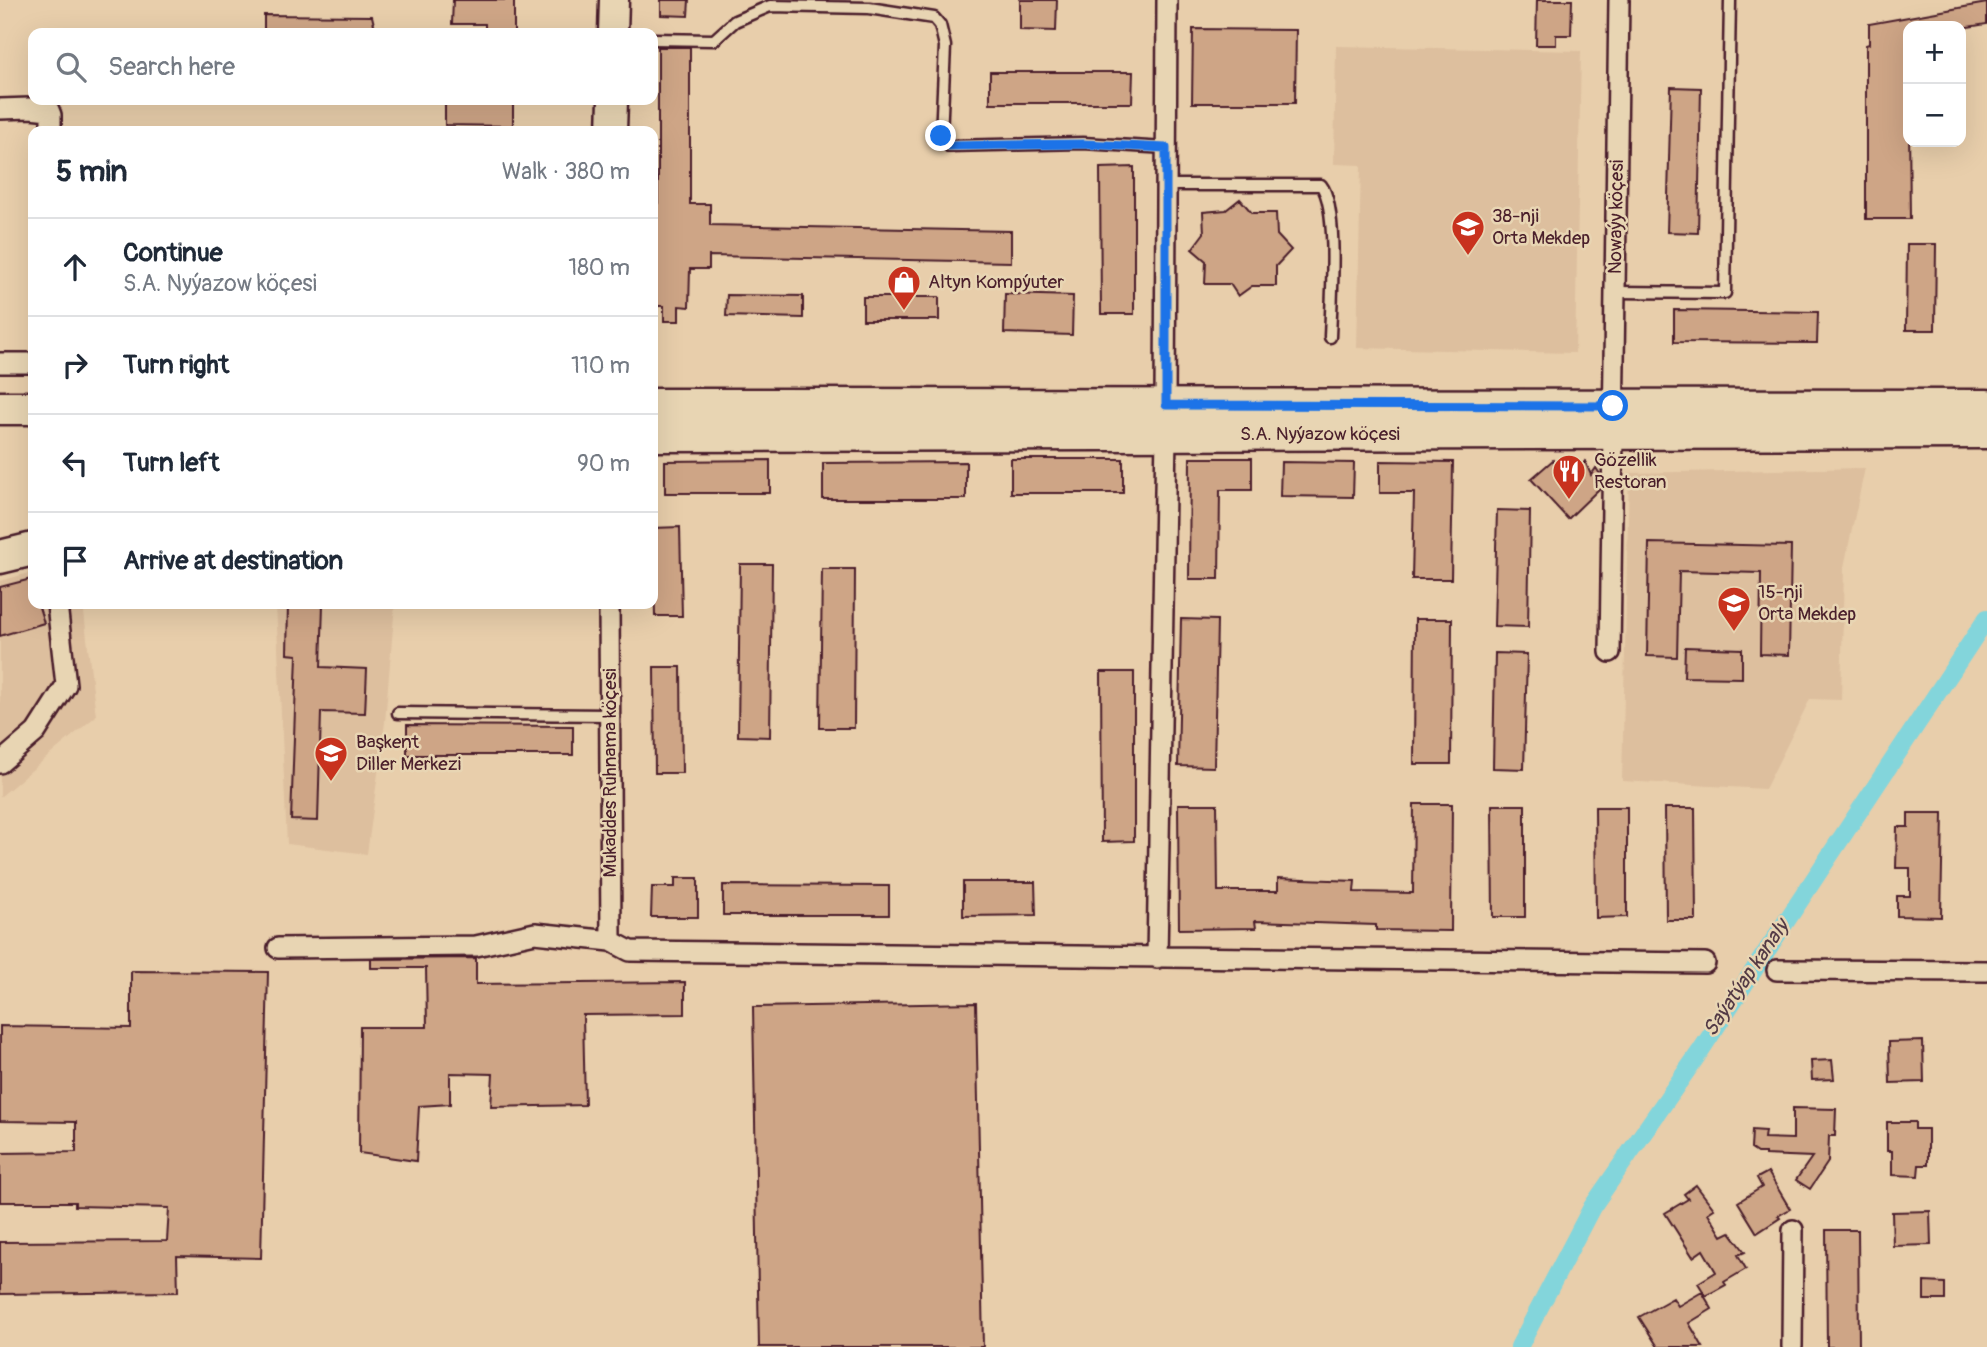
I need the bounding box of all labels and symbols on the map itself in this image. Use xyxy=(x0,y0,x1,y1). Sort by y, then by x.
route end xyxy=(925,120,956,151)
street label: Nowaýy köçesi xyxy=(1603,160,1629,274)
place label: 38-nji Orta Mekdep xyxy=(1492,204,1590,250)
school or university icon: 38-nji Orta Mekdep xyxy=(1449,208,1487,257)
shop icon: Altyn Kompýuter xyxy=(885,263,923,312)
place label: Altyn Kompýuter xyxy=(928,270,1064,294)
route start xyxy=(1597,390,1628,421)
street label: S.A. Nyýazow köçesi xyxy=(1240,422,1400,446)
place label: Gözellik Restoran xyxy=(1594,448,1667,494)
restaurant icon: Gözellik Restoran xyxy=(1550,452,1588,501)
place label: 15-nji Orta Mekdep xyxy=(1758,580,1856,626)
school or university icon: 15-nji Orta Mekdep xyxy=(1715,584,1753,633)
street label: Mukaddes Ruhnama köçesi xyxy=(598,668,622,878)
place label: Başkent Diller Merkezi xyxy=(356,730,461,776)
school or university icon: Başkent Diller Merkezi xyxy=(312,734,350,783)
water label: Saýatýap kanaly xyxy=(1697,912,1797,1042)

